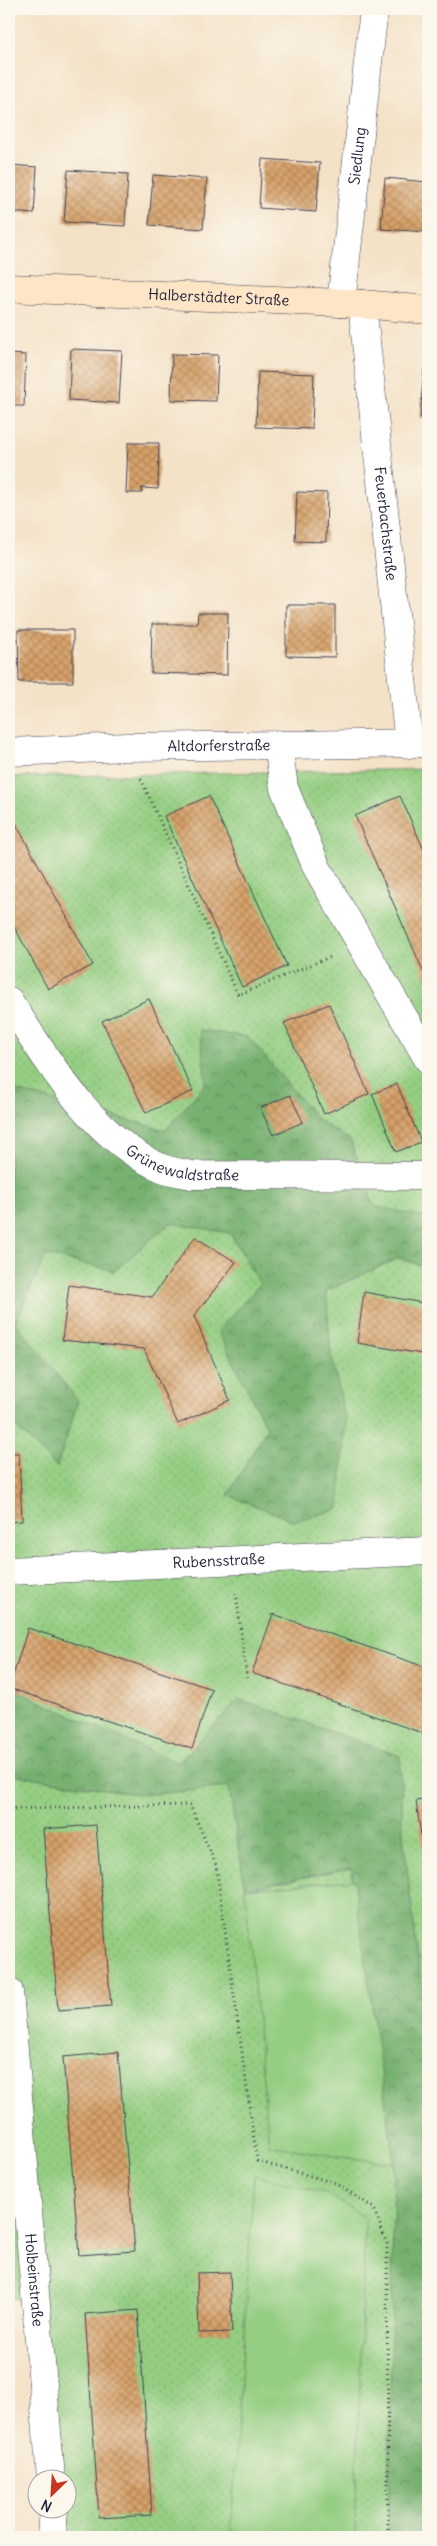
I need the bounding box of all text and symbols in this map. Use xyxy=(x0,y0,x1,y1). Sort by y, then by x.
street label: Siedlung xyxy=(344,126,370,186)
street label: Halberstädter Straße xyxy=(148,284,290,310)
street label: Feuerbachstraße xyxy=(370,466,401,582)
street label: Altdorferstraße xyxy=(167,735,270,755)
street label: Grünewaldstraße xyxy=(122,1140,239,1185)
street label: Rubensstraße xyxy=(172,1549,266,1572)
street label: Holbeinstraße xyxy=(21,2232,48,2327)
north arrow xyxy=(28,2468,78,2518)
text: N xyxy=(38,2496,55,2516)

